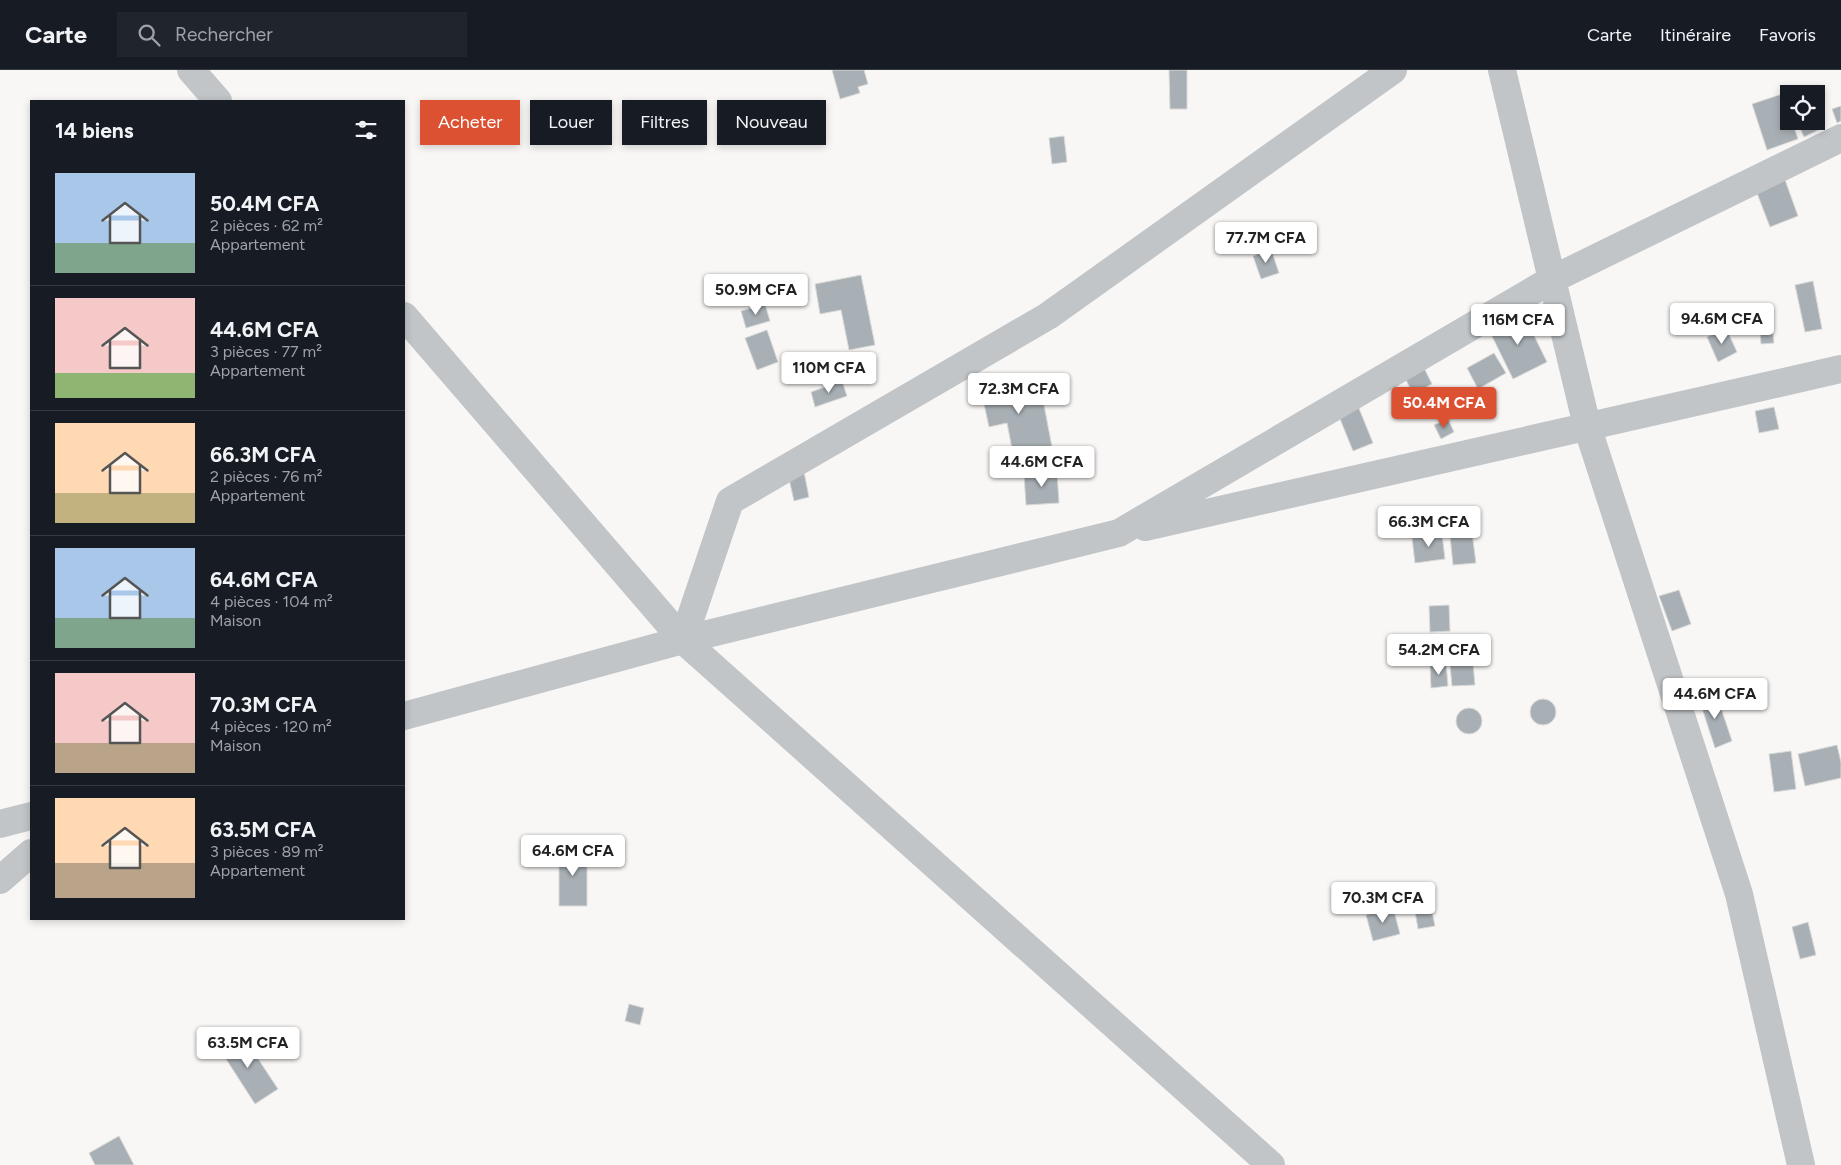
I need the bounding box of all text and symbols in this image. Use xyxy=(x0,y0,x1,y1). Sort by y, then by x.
search box xyxy=(117,12,467,57)
text: Carte xyxy=(25,20,87,49)
icon: search xyxy=(135,21,163,49)
text: Rechercher xyxy=(175,23,273,46)
text: Carte xyxy=(1587,24,1632,46)
text: Itinéraire xyxy=(1660,24,1731,46)
text: Favoris xyxy=(1759,24,1816,46)
map controls xyxy=(1780,85,1825,130)
button: locate xyxy=(1780,85,1825,130)
chip: Acheter xyxy=(420,100,520,145)
chip: Louer xyxy=(530,100,612,145)
chip: Filtres xyxy=(622,100,707,145)
chip: Nouveau xyxy=(717,100,826,145)
icon: filters xyxy=(352,116,380,144)
text: 14 biens xyxy=(55,118,134,143)
text: 50.4M CFA xyxy=(210,191,319,216)
icon: home xyxy=(95,193,155,253)
text: 2 pièces · 62 m² xyxy=(210,216,323,235)
pin: 77.7M CFA xyxy=(1209,222,1323,264)
text: 77.7M CFA xyxy=(1226,228,1306,247)
text: Appartement xyxy=(210,235,305,254)
pin: 50.9M CFA xyxy=(699,274,813,316)
text: 50.9M CFA xyxy=(715,280,797,299)
pin: 94.6M CFA xyxy=(1665,302,1779,345)
pin: 116M CFA xyxy=(1466,304,1570,346)
text: 94.6M CFA xyxy=(1681,309,1763,328)
text: 116M CFA xyxy=(1482,310,1554,329)
text: 44.6M CFA xyxy=(210,317,319,342)
icon: home xyxy=(95,318,155,378)
text: 3 pièces · 77 m² xyxy=(210,342,322,361)
pin: 110M CFA xyxy=(777,352,881,394)
text: 110M CFA xyxy=(792,358,866,377)
text: Appartement xyxy=(210,361,305,380)
pin: 72.3M CFA xyxy=(962,372,1076,415)
text: 72.3M CFA xyxy=(979,379,1059,398)
pin: 50.4M CFA xyxy=(1387,386,1501,429)
text: 50.4M CFA xyxy=(1402,393,1486,412)
text: 66.3M CFA xyxy=(210,442,316,467)
icon: home xyxy=(95,443,155,503)
pin: 44.6M CFA xyxy=(985,446,1099,488)
text: 44.6M CFA xyxy=(1001,452,1083,471)
text: 2 pièces · 76 m² xyxy=(210,467,323,486)
text: Appartement xyxy=(210,486,305,505)
pin: 66.3M CFA xyxy=(1372,506,1486,548)
text: 66.3M CFA xyxy=(1389,512,1469,531)
text: 64.6M CFA xyxy=(210,567,318,592)
icon: home xyxy=(95,568,155,628)
text: 4 pièces · 104 m² xyxy=(210,592,333,611)
text: Maison xyxy=(210,611,261,630)
pin: 54.2M CFA xyxy=(1382,634,1496,676)
text: 54.2M CFA xyxy=(1398,640,1480,659)
pin: 44.6M CFA xyxy=(1658,678,1772,720)
text: 44.6M CFA xyxy=(1674,684,1756,703)
text: 70.3M CFA xyxy=(210,692,317,717)
icon: home xyxy=(95,693,155,753)
text: 4 pièces · 120 m² xyxy=(210,717,332,736)
text: Maison xyxy=(210,736,261,755)
text: 63.5M CFA xyxy=(210,817,316,842)
icon: home xyxy=(95,818,155,878)
pin: 64.6M CFA xyxy=(516,834,630,877)
text: 64.6M CFA xyxy=(532,841,614,860)
text: 3 pièces · 89 m² xyxy=(210,842,324,861)
text: Appartement xyxy=(210,861,305,880)
pin: 70.3M CFA xyxy=(1326,882,1440,924)
text: 70.3M CFA xyxy=(1342,888,1424,907)
pin: 63.5M CFA xyxy=(191,1026,305,1069)
text: 63.5M CFA xyxy=(208,1033,288,1052)

